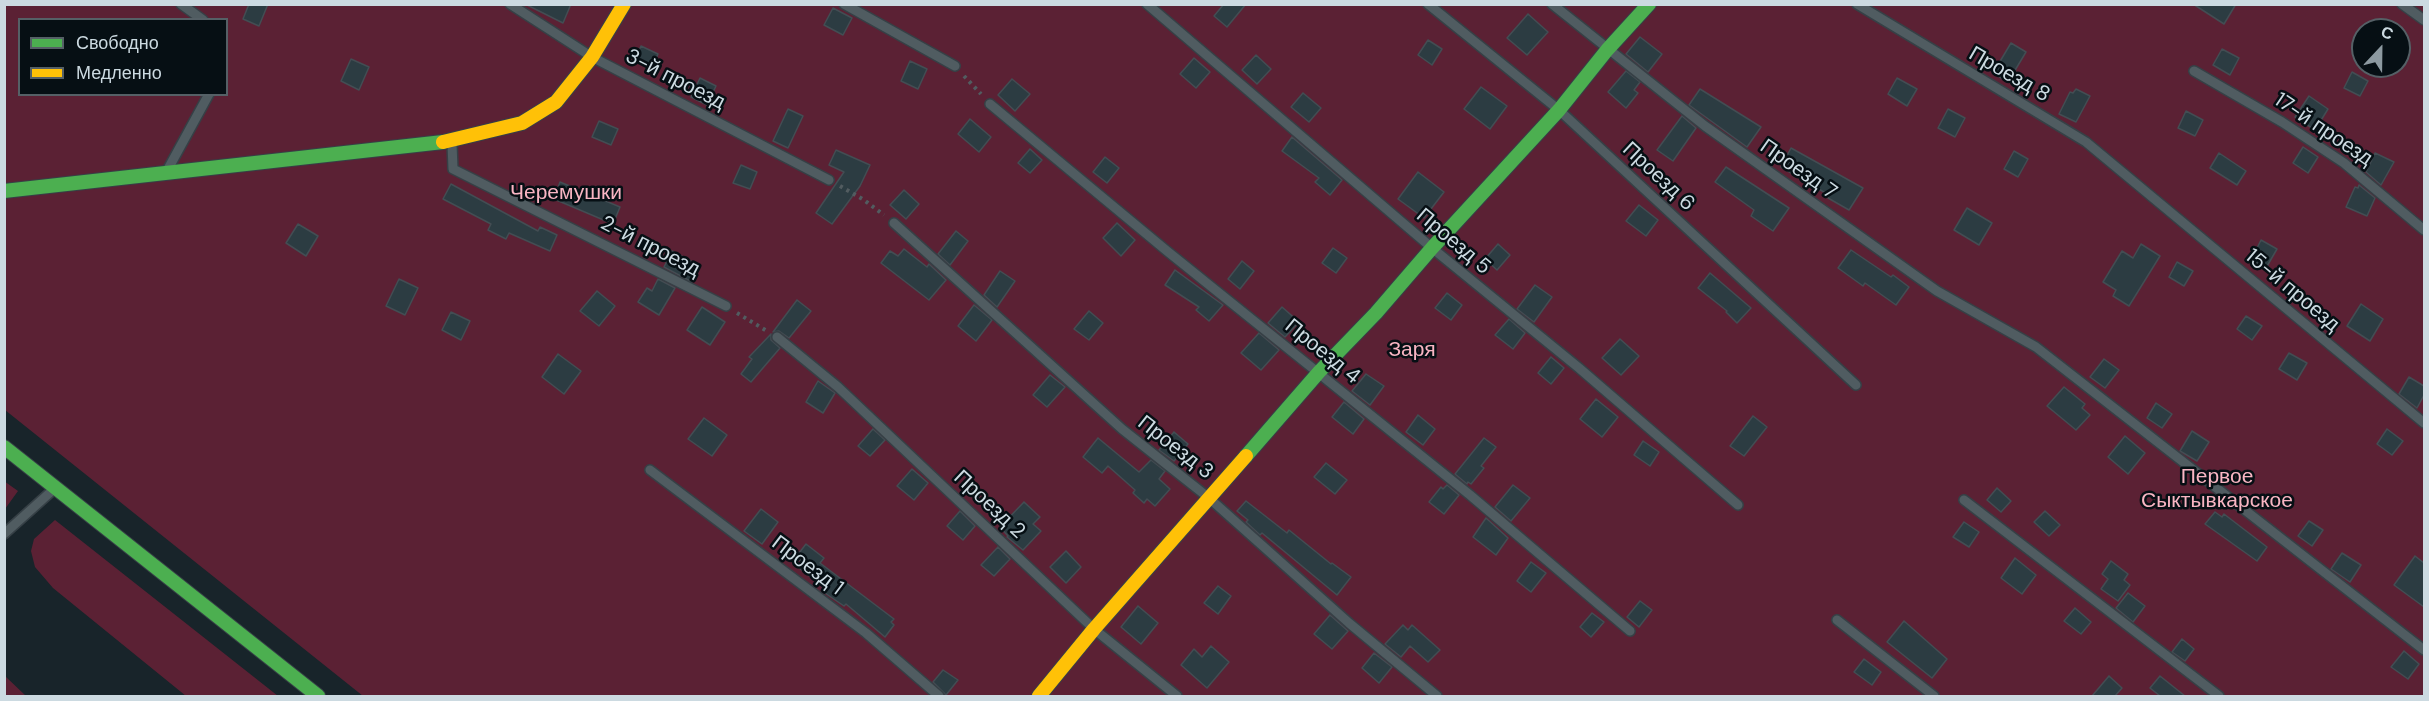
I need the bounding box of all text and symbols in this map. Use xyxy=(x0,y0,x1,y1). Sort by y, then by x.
legend xyxy=(18,18,228,96)
north arrow xyxy=(2351,18,2411,78)
text: С xyxy=(2378,21,2396,45)
text: Свободно xyxy=(76,31,159,55)
street label: Проезд 8 xyxy=(1964,42,2054,108)
street label: 3-й проезд xyxy=(621,44,729,116)
text: Медленно xyxy=(76,61,162,85)
street label: 17-й проезд xyxy=(2269,88,2377,172)
street label: Проезд 7 xyxy=(1755,134,1841,206)
street label: Проезд 6 xyxy=(1617,137,1699,217)
park label: Черемушки xyxy=(510,180,622,206)
street label: Проезд 5 xyxy=(1411,204,1495,280)
street label: 2-й проезд xyxy=(596,211,704,283)
street label: 15-й проезд xyxy=(2240,244,2344,338)
street label: Проезд 4 xyxy=(1279,314,1365,390)
park label: Заря xyxy=(1388,337,1436,363)
street label: Проезд 3 xyxy=(1132,411,1218,485)
park label: Первое Сыктывкарское xyxy=(2141,464,2293,514)
street label: Проезд 2 xyxy=(948,466,1030,544)
street label: Проезд 1 xyxy=(766,531,848,601)

